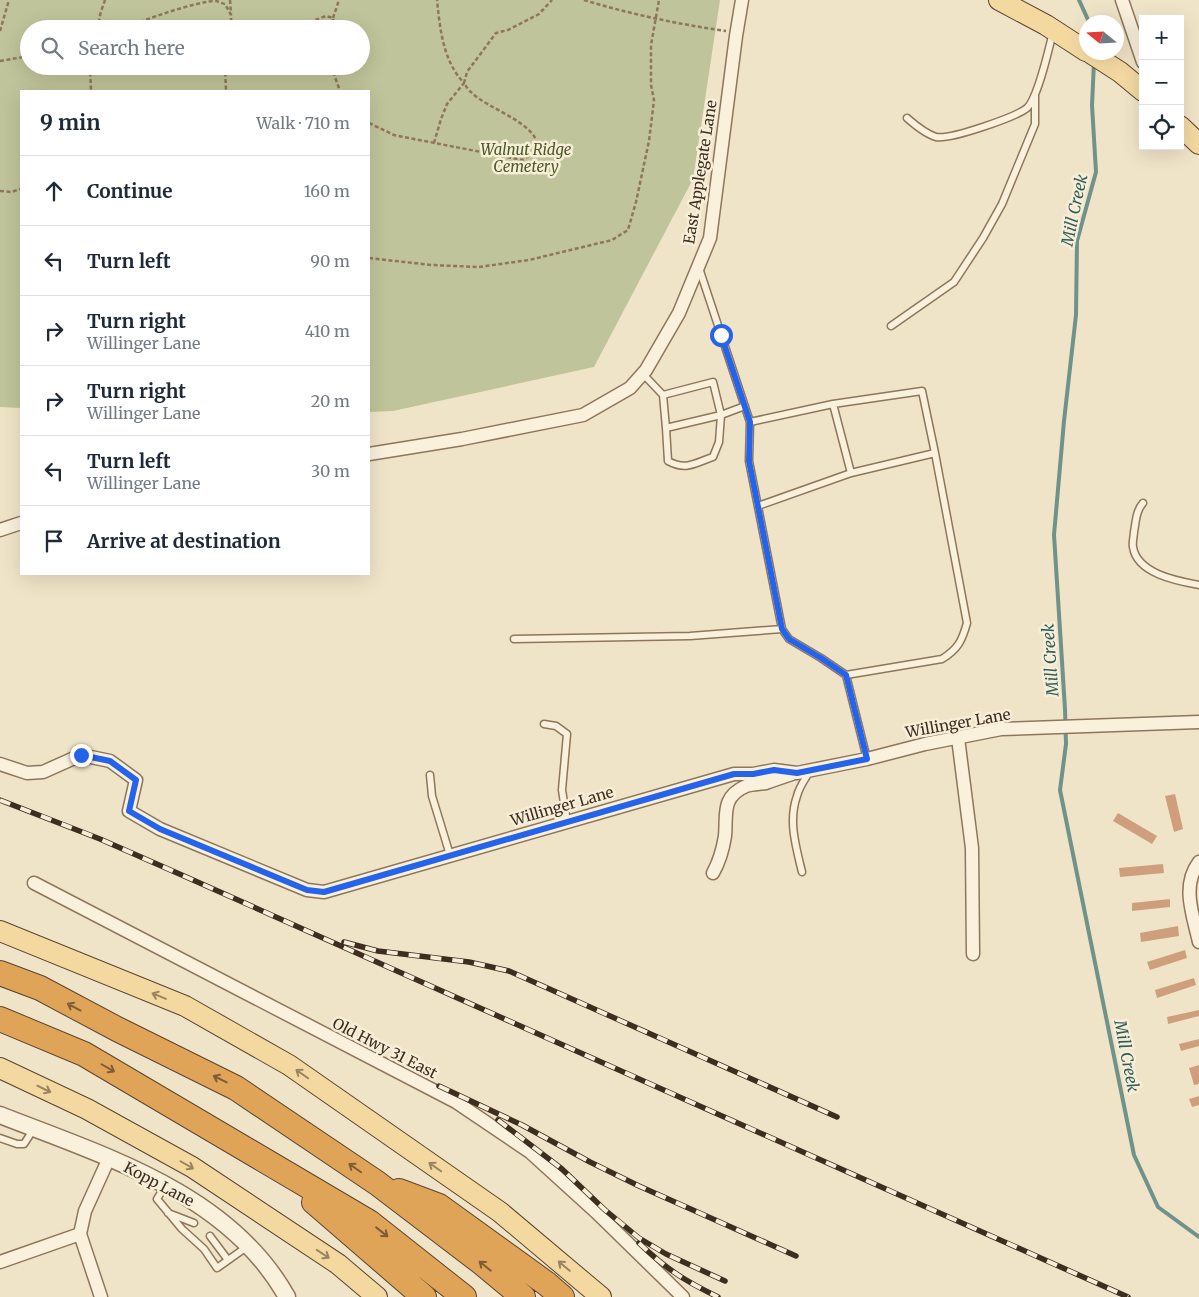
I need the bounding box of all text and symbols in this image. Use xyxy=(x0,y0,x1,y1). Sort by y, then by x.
north arrow xyxy=(1079,15,1124,60)
map controls xyxy=(1139,15,1184,150)
button: + xyxy=(1139,15,1184,60)
search box xyxy=(20,20,370,75)
icon: search xyxy=(38,34,66,62)
text: Search here xyxy=(78,36,185,60)
button: − xyxy=(1139,60,1184,105)
street label: East Applegate Lane xyxy=(679,98,721,245)
button: locate xyxy=(1139,105,1184,150)
text: 9 min xyxy=(40,109,100,136)
text: Walk · 710 m xyxy=(256,113,350,133)
park label: Walnut Ridge Cemetery xyxy=(480,140,572,176)
water label: Mill Creek xyxy=(1056,172,1091,249)
icon: ahead xyxy=(40,177,68,205)
text: Continue xyxy=(87,179,173,203)
text: 160 m xyxy=(304,181,350,201)
icon: left xyxy=(40,247,68,275)
text: Turn left xyxy=(87,249,171,273)
text: 90 m xyxy=(310,251,350,271)
text: Turn right xyxy=(87,309,186,333)
icon: right xyxy=(40,317,68,345)
text: 410 m xyxy=(305,321,350,341)
route start xyxy=(710,324,733,347)
text: Willinger Lane xyxy=(87,333,200,353)
text: Turn right xyxy=(87,379,186,403)
icon: right xyxy=(40,387,68,415)
text: 20 m xyxy=(311,391,350,411)
text: Willinger Lane xyxy=(87,403,200,423)
text: Turn left xyxy=(87,449,171,473)
icon: left xyxy=(40,457,68,485)
text: 30 m xyxy=(311,461,350,481)
text: Willinger Lane xyxy=(87,473,200,493)
icon: arrive xyxy=(40,527,68,555)
text: Arrive at destination xyxy=(87,529,281,553)
water label: Mill Creek xyxy=(1037,623,1063,698)
street label: Willinger Lane xyxy=(903,704,1012,742)
route end xyxy=(70,744,93,767)
street label: Willinger Lane xyxy=(507,782,616,830)
one-way arrow xyxy=(152,991,167,1000)
one-way arrow xyxy=(68,1001,82,1011)
street label: Old Hwy 31 East xyxy=(330,1013,441,1083)
water label: Mill Creek xyxy=(1110,1017,1144,1094)
one-way arrow xyxy=(100,1064,114,1074)
one-way arrow xyxy=(295,1069,309,1079)
one-way arrow xyxy=(212,1074,227,1084)
one-way arrow xyxy=(36,1084,51,1094)
street label: Kopp Lane xyxy=(121,1158,198,1211)
one-way arrow xyxy=(180,1160,194,1170)
one-way arrow xyxy=(428,1162,442,1172)
one-way arrow xyxy=(349,1163,363,1173)
one-way arrow xyxy=(376,1226,389,1237)
one-way arrow xyxy=(316,1249,330,1259)
one-way arrow xyxy=(479,1260,492,1271)
one-way arrow xyxy=(557,1260,570,1271)

